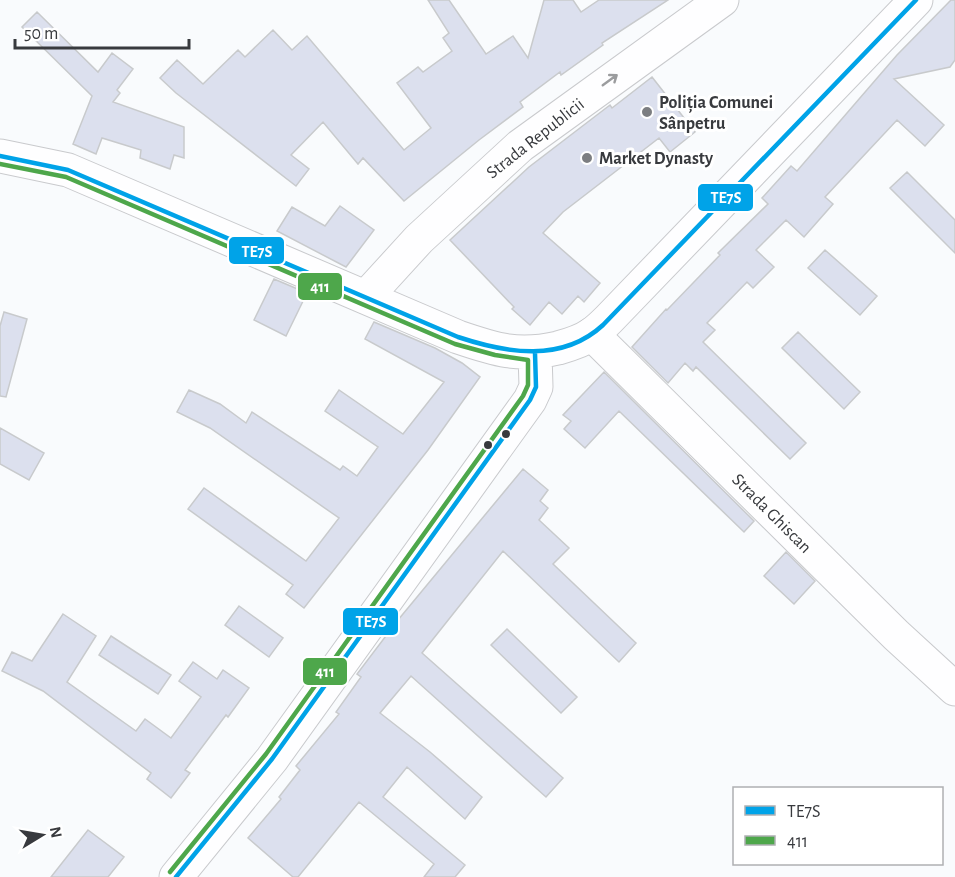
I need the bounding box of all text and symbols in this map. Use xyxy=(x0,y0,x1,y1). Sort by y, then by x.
scale bar xyxy=(15,12,189,50)
text: 50 m xyxy=(24,25,58,43)
one-way arrow xyxy=(602,74,618,87)
place label: Poliția Comunei Sânpetru xyxy=(659,94,773,133)
street label: Strada Republicii xyxy=(483,95,588,182)
marker: Poliția Comunei Sânpetru xyxy=(640,105,654,119)
place label: Market Dynasty xyxy=(599,150,714,168)
marker: Market Dynasty xyxy=(580,151,594,165)
line badge: TE7S xyxy=(697,183,754,212)
text: TE7S xyxy=(710,190,742,206)
line badge: TE7S xyxy=(228,236,285,265)
text: TE7S xyxy=(241,244,273,260)
line badge: 411 xyxy=(297,272,343,301)
text: 411 xyxy=(310,279,330,295)
unlabelled marker xyxy=(500,428,512,440)
unlabelled marker xyxy=(482,439,494,451)
street label: Strada Ghiscan xyxy=(728,471,814,557)
line badge: TE7S xyxy=(342,607,399,636)
text: TE7S xyxy=(355,614,387,630)
line badge: 411 xyxy=(302,657,348,686)
text: 411 xyxy=(315,664,335,680)
legend xyxy=(733,787,943,865)
text: TE7S xyxy=(787,803,821,821)
north arrow xyxy=(12,805,72,865)
text: N xyxy=(47,825,65,839)
text: 411 xyxy=(787,833,808,851)

